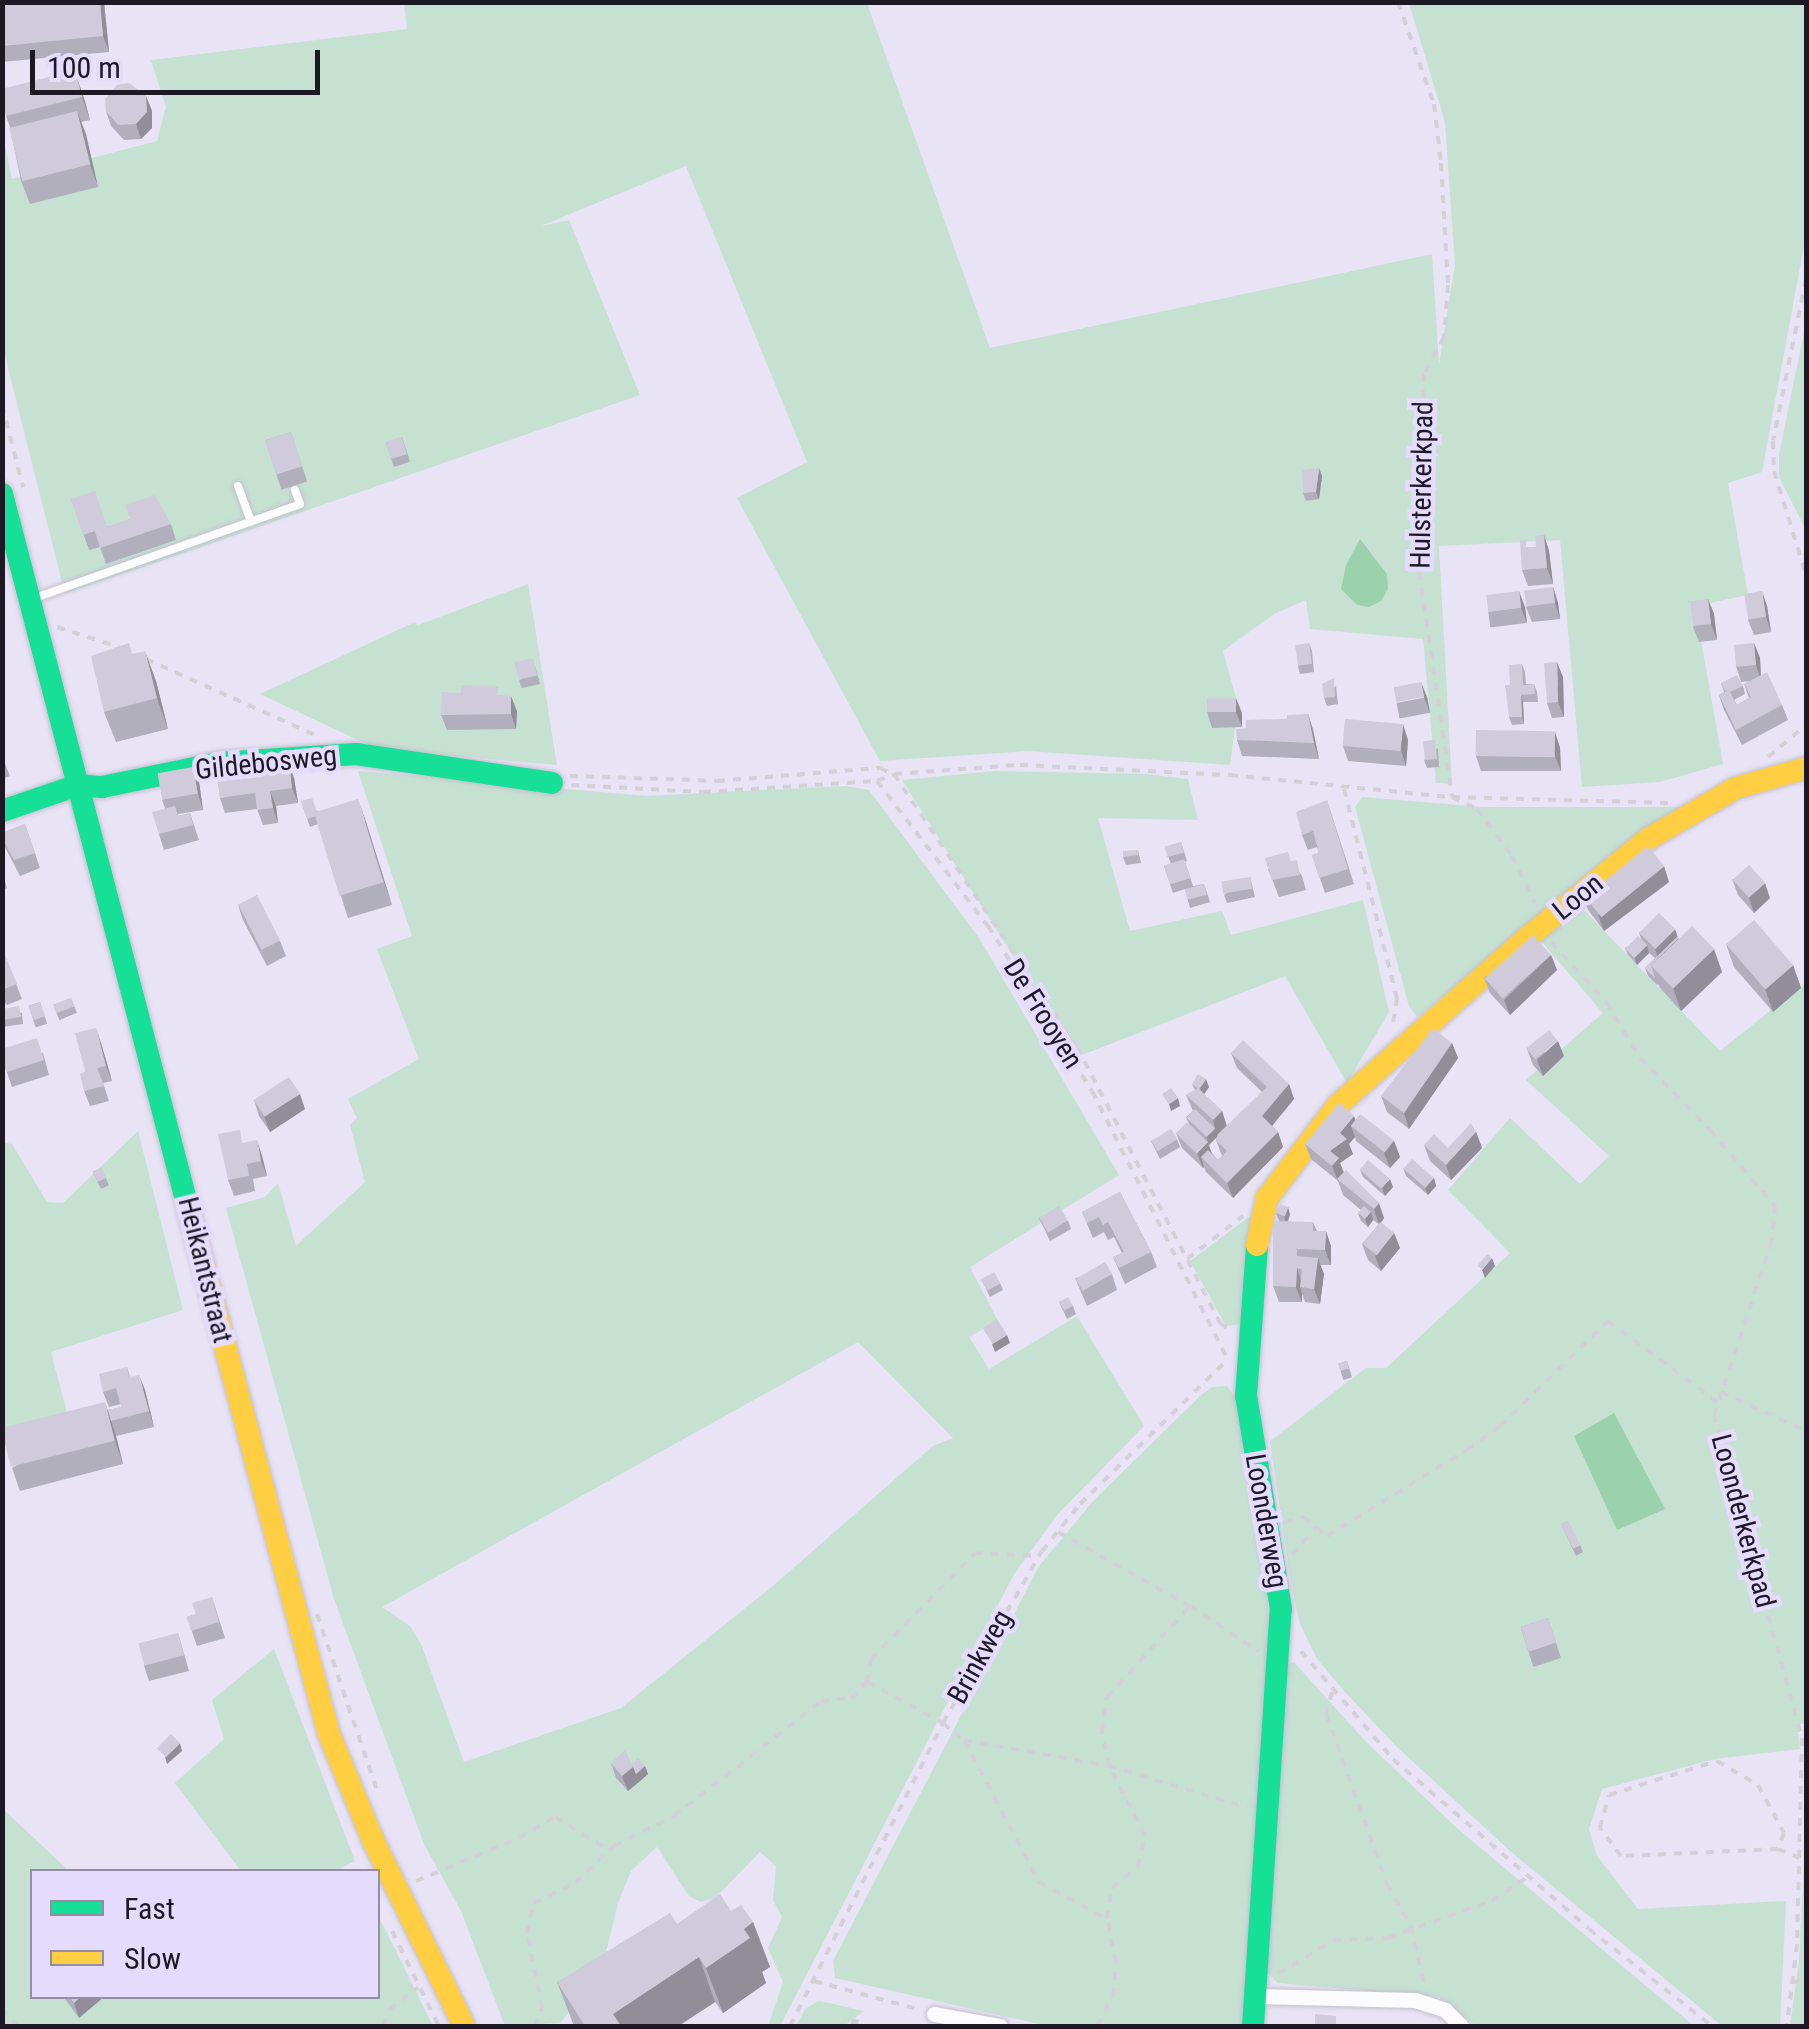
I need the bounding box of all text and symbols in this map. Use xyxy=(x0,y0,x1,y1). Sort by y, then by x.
scale bar xyxy=(35,30,325,92)
text: 100 m xyxy=(47,50,121,85)
street label: Hulsterkerkpad xyxy=(1404,401,1440,569)
street label: Gildebosweg xyxy=(194,739,338,787)
street label: Loon xyxy=(1546,867,1610,927)
street label: De Frooyen xyxy=(996,953,1090,1075)
street label: Heikantstraat xyxy=(171,1194,239,1346)
street label: Loonderkerkpad xyxy=(1704,1431,1782,1611)
street label: Loonderweg xyxy=(1238,1451,1294,1591)
street label: Brinkweg xyxy=(941,1604,1019,1710)
legend xyxy=(30,1869,380,1999)
text: Fast xyxy=(124,1891,175,1926)
text: Slow xyxy=(124,1941,181,1976)

